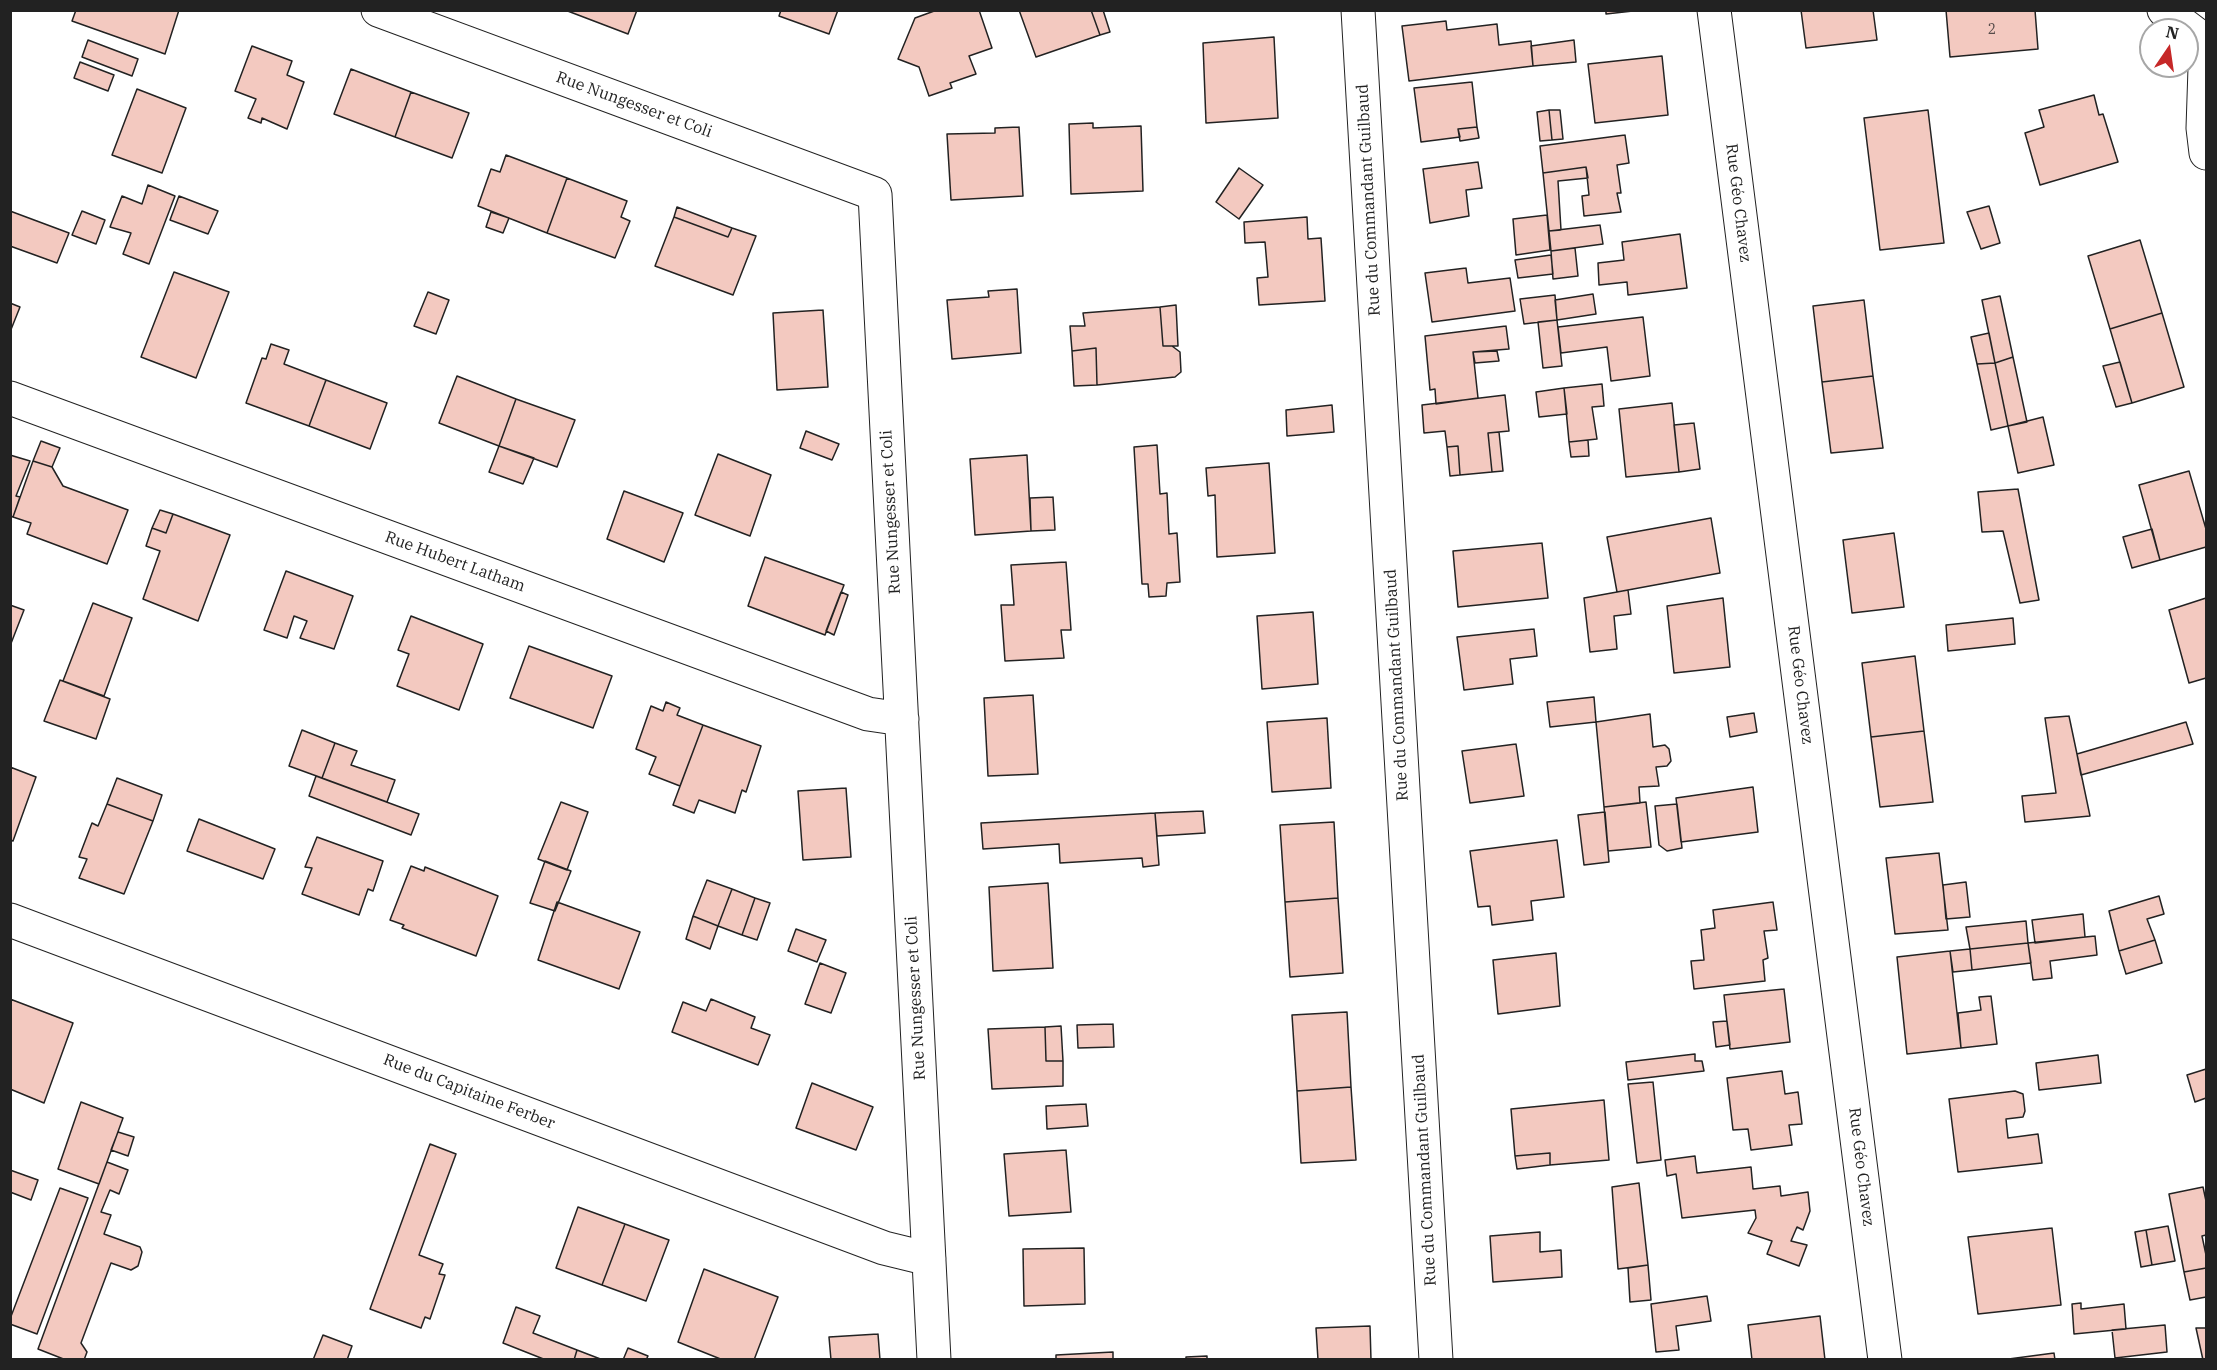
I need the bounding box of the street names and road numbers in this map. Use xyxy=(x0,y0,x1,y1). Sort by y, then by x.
street label: Rue Nungesser et Coli xyxy=(553,68,715,142)
street label: Rue du Commandant Guilbaud xyxy=(1353,84,1385,316)
street label: Rue Géo Chavez xyxy=(1721,142,1755,264)
street label: Rue Nungesser et Coli xyxy=(877,429,905,595)
street label: Rue Hubert Latham xyxy=(382,528,528,596)
street label: Rue du Commandant Guilbaud xyxy=(1381,569,1413,801)
street label: Rue Géo Chavez xyxy=(1783,624,1817,746)
street label: Rue Nungesser et Coli xyxy=(902,915,930,1081)
street label: Rue du Capitaine Ferber xyxy=(380,1050,558,1134)
street label: Rue du Commandant Guilbaud xyxy=(1409,1054,1441,1286)
street label: Rue Géo Chavez xyxy=(1844,1106,1878,1228)

